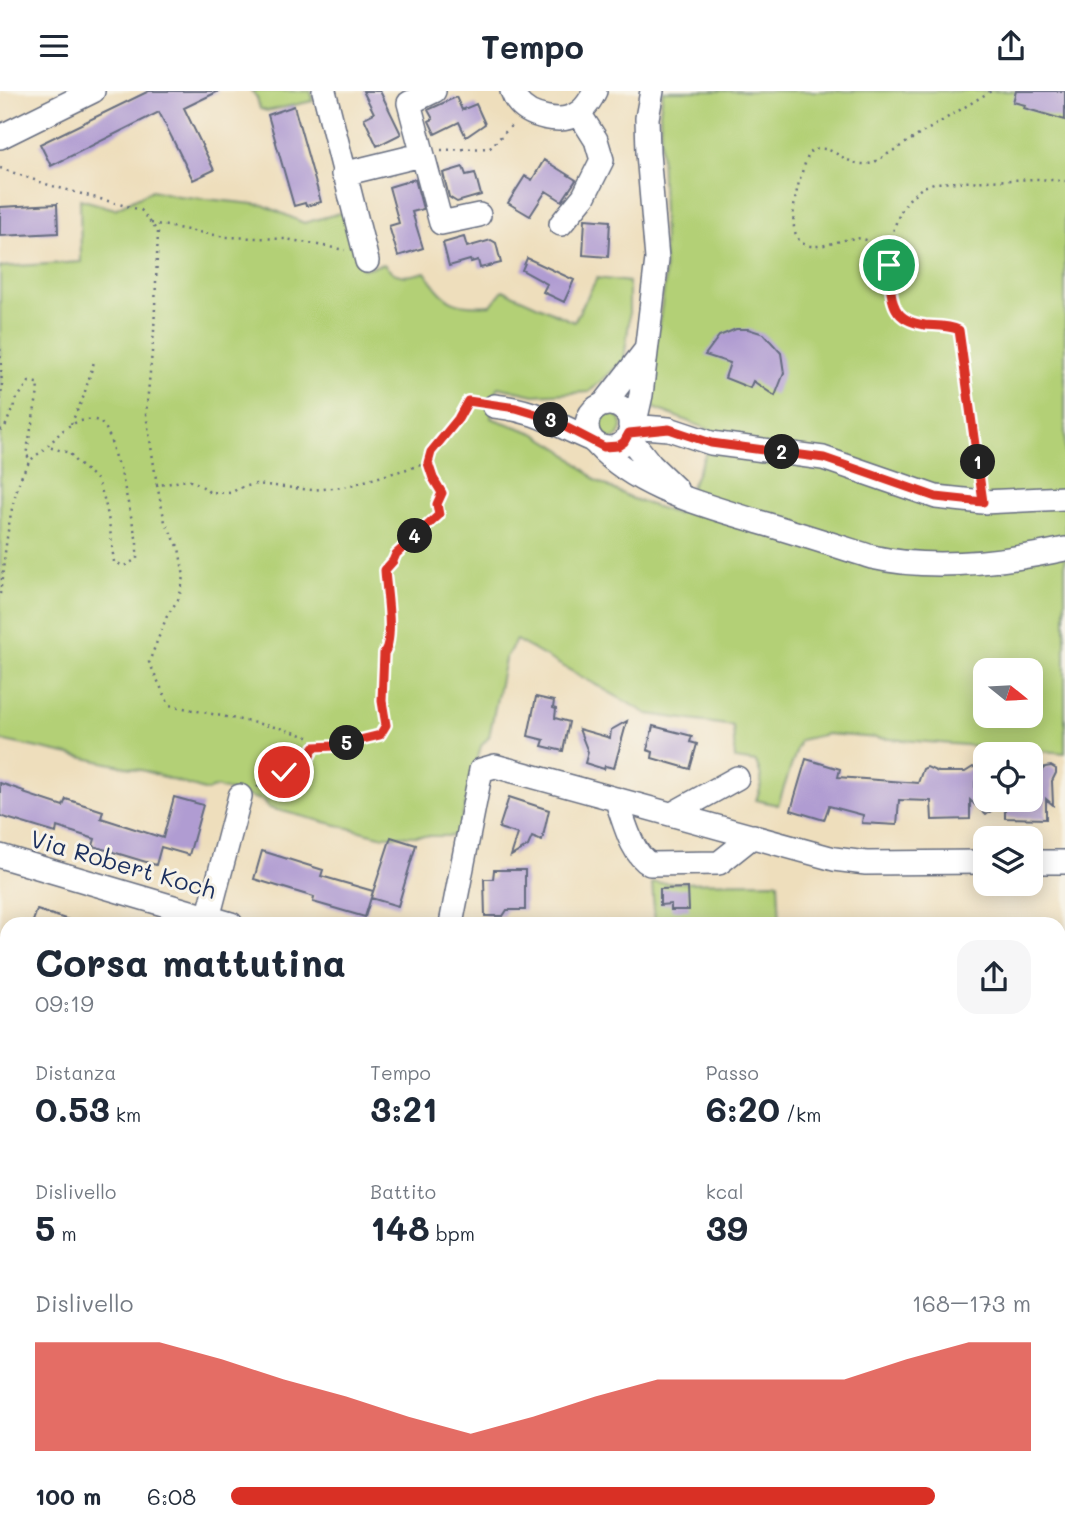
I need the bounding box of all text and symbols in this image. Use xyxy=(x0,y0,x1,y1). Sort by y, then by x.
text: Tempo xyxy=(481,25,584,67)
icon: menu xyxy=(35,27,73,65)
icon: share xyxy=(992,27,1030,65)
pin xyxy=(859,235,919,295)
icon: arrive xyxy=(870,246,908,284)
pin: 3 xyxy=(534,403,568,437)
text: 3 xyxy=(545,407,556,432)
pin: 2 xyxy=(764,435,800,469)
text: 2 xyxy=(776,439,787,464)
pin: 1 xyxy=(960,445,996,479)
text: 1 xyxy=(973,449,982,474)
pin: 4 xyxy=(398,519,432,553)
text: 4 xyxy=(408,523,421,548)
north arrow xyxy=(973,658,1043,728)
map controls xyxy=(973,658,1043,896)
pin: 5 xyxy=(330,725,364,761)
text: 5 xyxy=(341,730,352,755)
pin xyxy=(254,742,314,802)
button: locate xyxy=(973,742,1043,812)
icon: check xyxy=(265,753,303,791)
street label: Via Robert Koch xyxy=(27,822,220,905)
button: layers xyxy=(973,826,1043,896)
text: Corsa mattutina xyxy=(35,937,346,987)
button: share xyxy=(957,940,1031,1014)
text: 09:19 xyxy=(35,988,94,1018)
text: Distanza xyxy=(35,1060,116,1085)
text: Tempo xyxy=(370,1060,431,1085)
text: Passo xyxy=(706,1060,759,1085)
text: 0.53 xyxy=(35,1085,110,1131)
text: 3:21 xyxy=(370,1085,438,1131)
text: 6:20 xyxy=(706,1085,780,1131)
text: km xyxy=(110,1102,141,1127)
text: /km xyxy=(780,1102,821,1127)
text: Dislivello xyxy=(35,1179,116,1204)
text: Battito xyxy=(370,1179,436,1204)
text: kcal xyxy=(706,1179,744,1204)
text: 5 xyxy=(35,1204,55,1250)
text: 148 xyxy=(370,1204,430,1250)
text: 39 xyxy=(706,1204,748,1250)
text: m xyxy=(55,1221,77,1246)
text: bpm xyxy=(430,1221,475,1246)
text: Dislivello xyxy=(35,1288,133,1318)
text: 168–173 m xyxy=(912,1288,1031,1318)
text: 100 m xyxy=(35,1481,101,1511)
text: 6:08 xyxy=(147,1481,196,1511)

